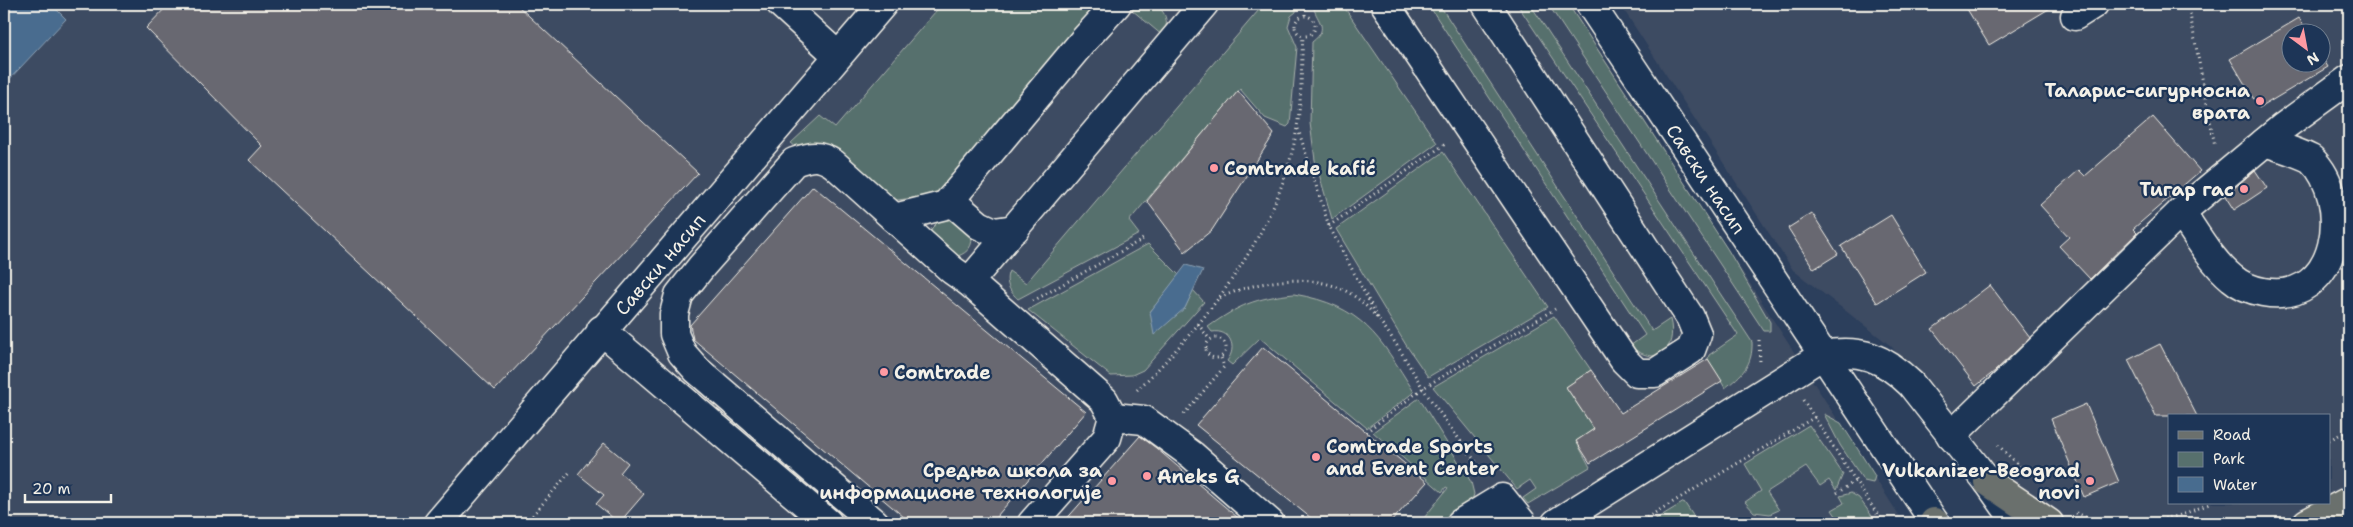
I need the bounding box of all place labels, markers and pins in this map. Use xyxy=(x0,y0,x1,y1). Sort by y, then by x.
place label: Таларис-сигурносна врата xyxy=(2044,78,2250,125)
marker: Таларис-сигурносна врата xyxy=(2254,95,2266,107)
place label: Comtrade kafić xyxy=(1224,156,1376,181)
marker: Comtrade kafić xyxy=(1208,162,1220,174)
place label: Тигар гас xyxy=(2139,177,2234,202)
marker: Тигар гас xyxy=(2238,183,2250,195)
place label: Comtrade xyxy=(894,360,991,385)
marker: Comtrade xyxy=(878,366,890,378)
place label: Comtrade Sports and Event Center xyxy=(1326,434,1499,481)
marker: Comtrade Sports and Event Center xyxy=(1310,451,1322,463)
place label: Средња школа за информационе технологије xyxy=(819,458,1102,505)
place label: Vulkanizer-Beograd novi xyxy=(1882,458,2080,505)
place label: Aneks G xyxy=(1157,464,1240,489)
marker: Aneks G xyxy=(1141,470,1153,482)
marker: Средња школа за информационе технологије xyxy=(1106,475,1118,487)
marker: Vulkanizer-Beograd novi xyxy=(2084,475,2096,487)

